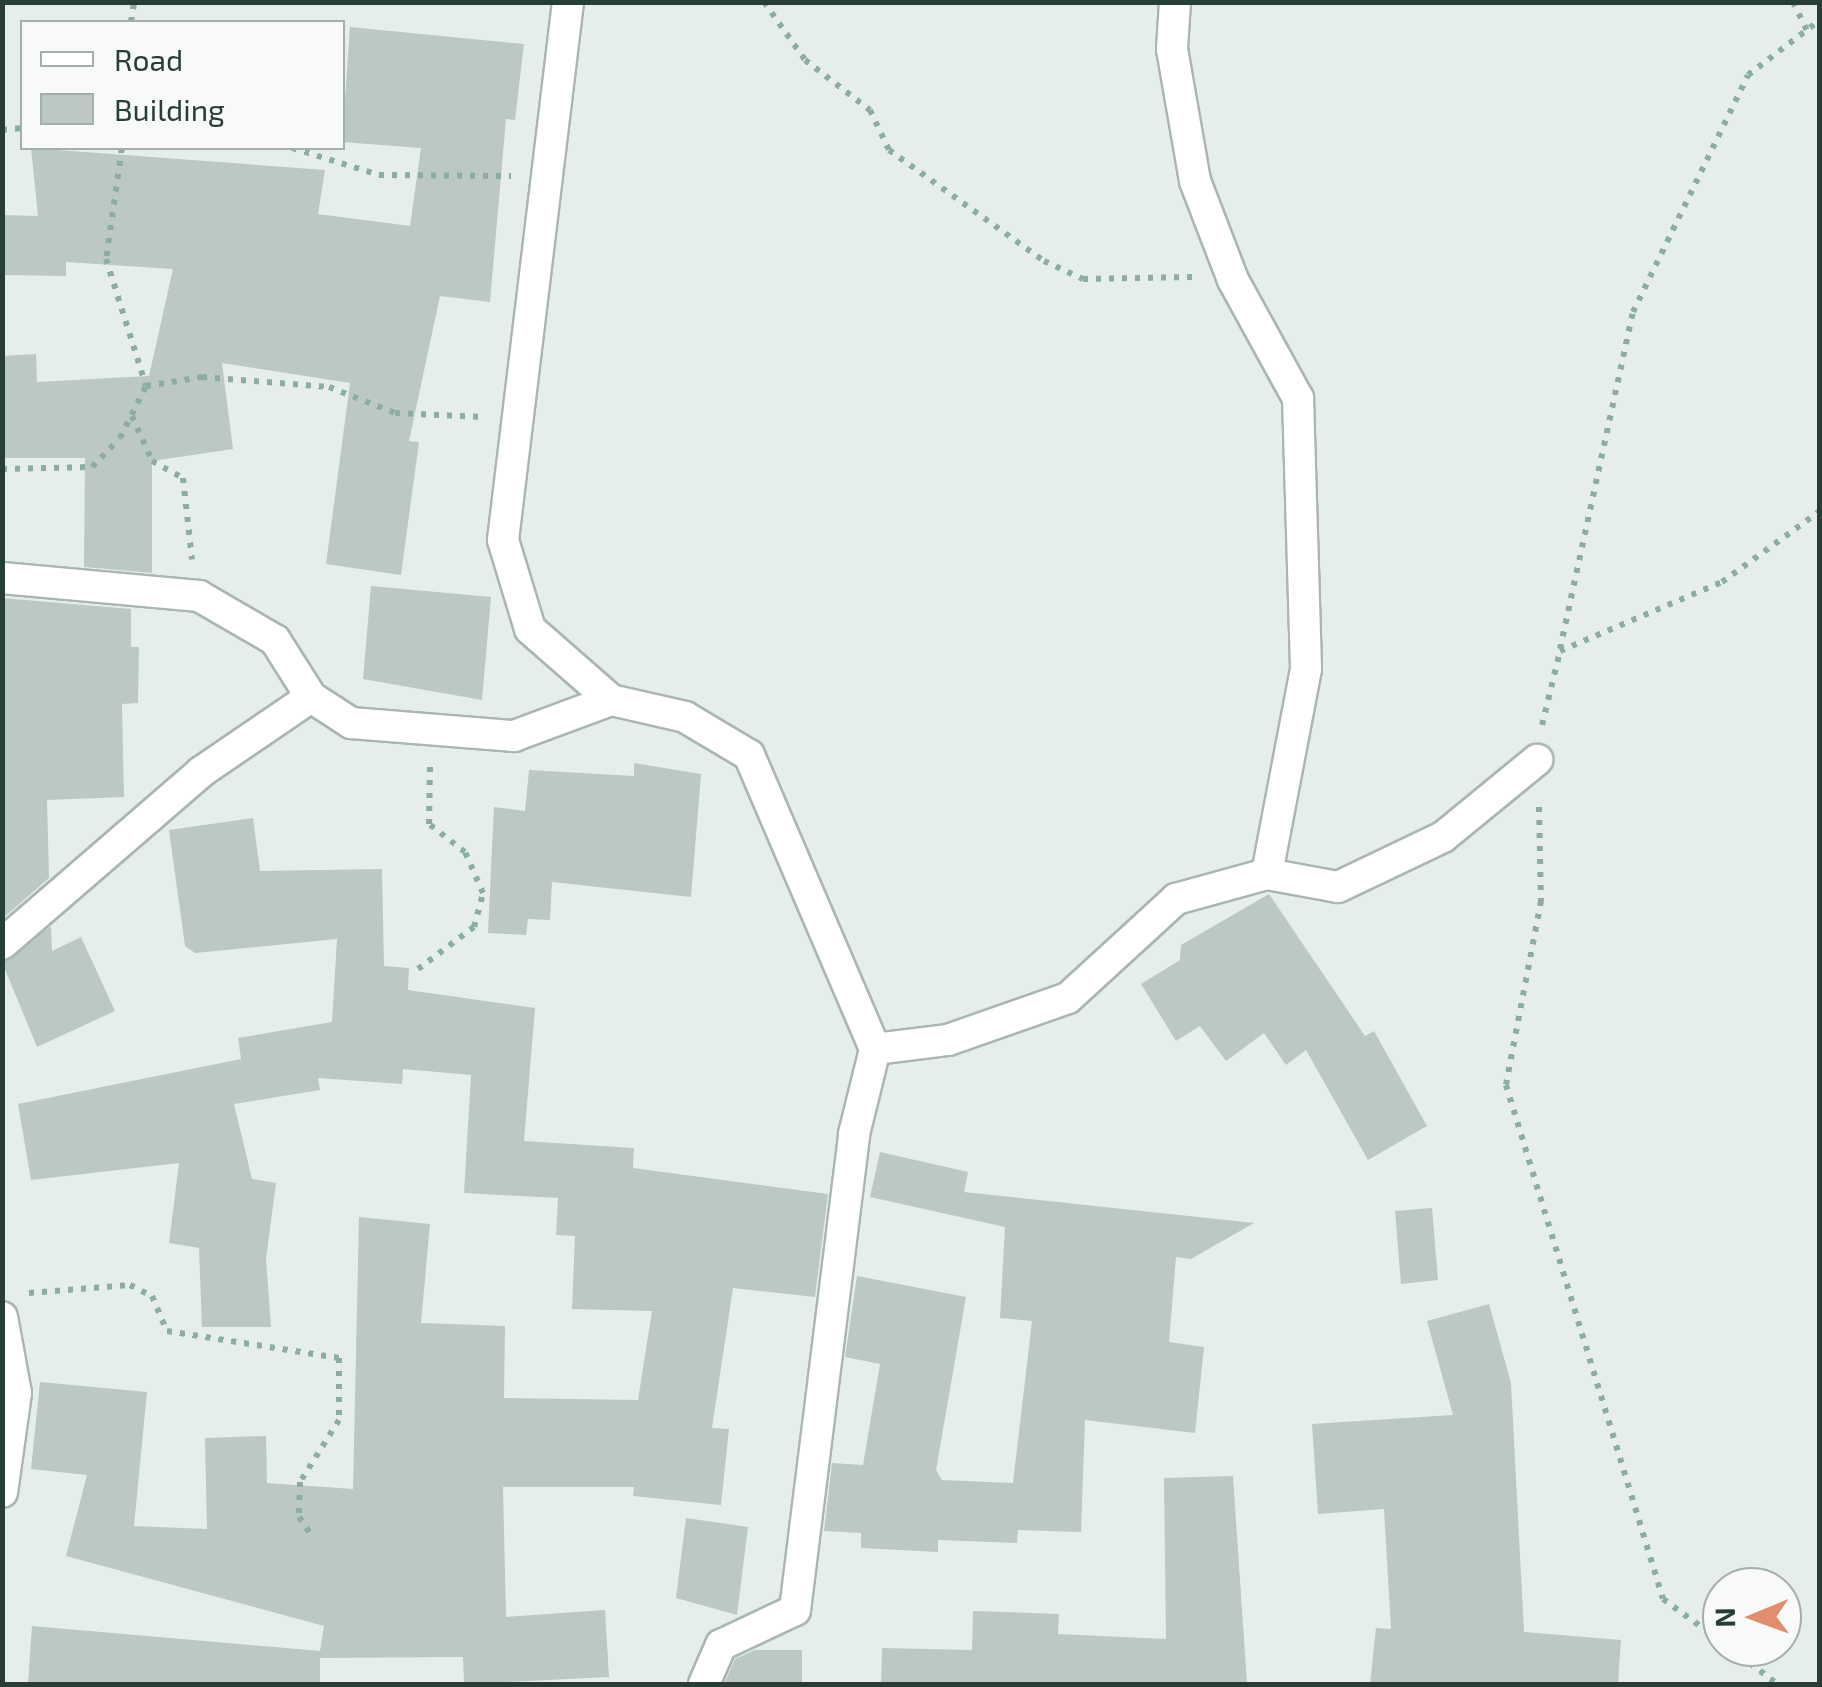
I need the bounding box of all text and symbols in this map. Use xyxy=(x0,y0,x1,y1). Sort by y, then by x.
legend xyxy=(20,20,345,150)
text: Road xyxy=(114,41,183,77)
text: Building xyxy=(114,91,225,127)
north arrow xyxy=(1702,1567,1802,1667)
text: N xyxy=(1707,1607,1741,1628)

